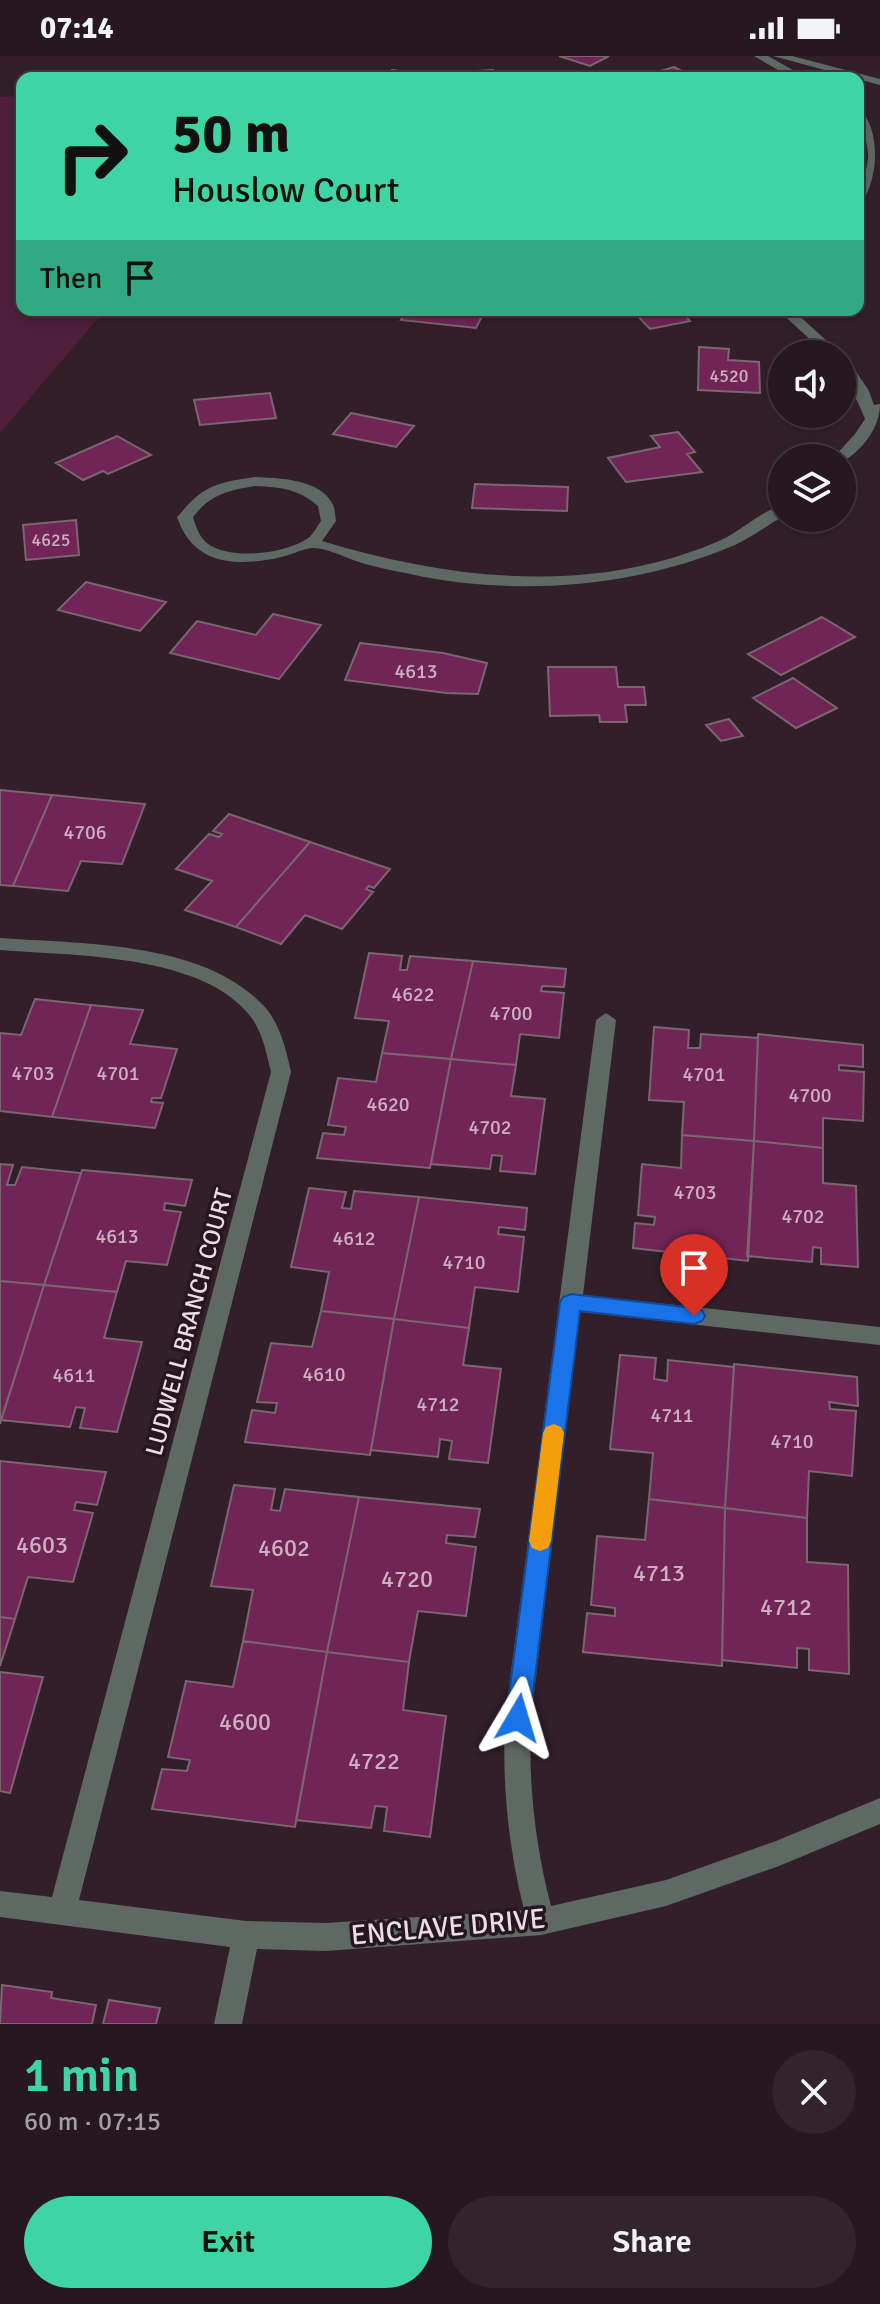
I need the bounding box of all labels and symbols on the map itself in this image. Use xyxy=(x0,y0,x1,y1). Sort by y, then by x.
house number: 4520 xyxy=(710,365,748,387)
house number: 4625 xyxy=(32,529,70,551)
house number: 4613 xyxy=(394,659,438,684)
house number: 4706 xyxy=(63,820,107,845)
house number: 4622 xyxy=(391,982,435,1007)
house number: 4700 xyxy=(489,1001,533,1026)
house number: 4703 xyxy=(11,1061,55,1086)
house number: 4701 xyxy=(96,1061,140,1086)
house number: 4701 xyxy=(682,1062,726,1087)
house number: 4700 xyxy=(788,1083,832,1108)
house number: 4620 xyxy=(366,1092,410,1117)
house number: 4702 xyxy=(468,1115,512,1140)
house number: 4703 xyxy=(673,1180,717,1205)
street label: LUDWELL BRANCH COURT xyxy=(139,1185,239,1459)
house number: 4702 xyxy=(781,1204,825,1229)
house number: 4613 xyxy=(95,1224,139,1249)
house number: 4612 xyxy=(332,1226,376,1251)
pin xyxy=(660,1234,728,1316)
house number: 4710 xyxy=(442,1250,486,1275)
house number: 4610 xyxy=(302,1362,346,1387)
house number: 4611 xyxy=(52,1363,96,1388)
house number: 4712 xyxy=(416,1392,460,1417)
house number: 4711 xyxy=(650,1403,694,1428)
house number: 4710 xyxy=(770,1429,814,1454)
house number: 4603 xyxy=(16,1530,68,1560)
house number: 4602 xyxy=(258,1533,310,1563)
house number: 4713 xyxy=(633,1558,685,1588)
house number: 4720 xyxy=(381,1564,433,1594)
house number: 4712 xyxy=(760,1592,812,1622)
position arrow xyxy=(476,1676,560,1760)
house number: 4600 xyxy=(219,1707,271,1737)
house number: 4722 xyxy=(348,1746,400,1776)
street label: ENCLAVE DRIVE xyxy=(349,1902,547,1952)

